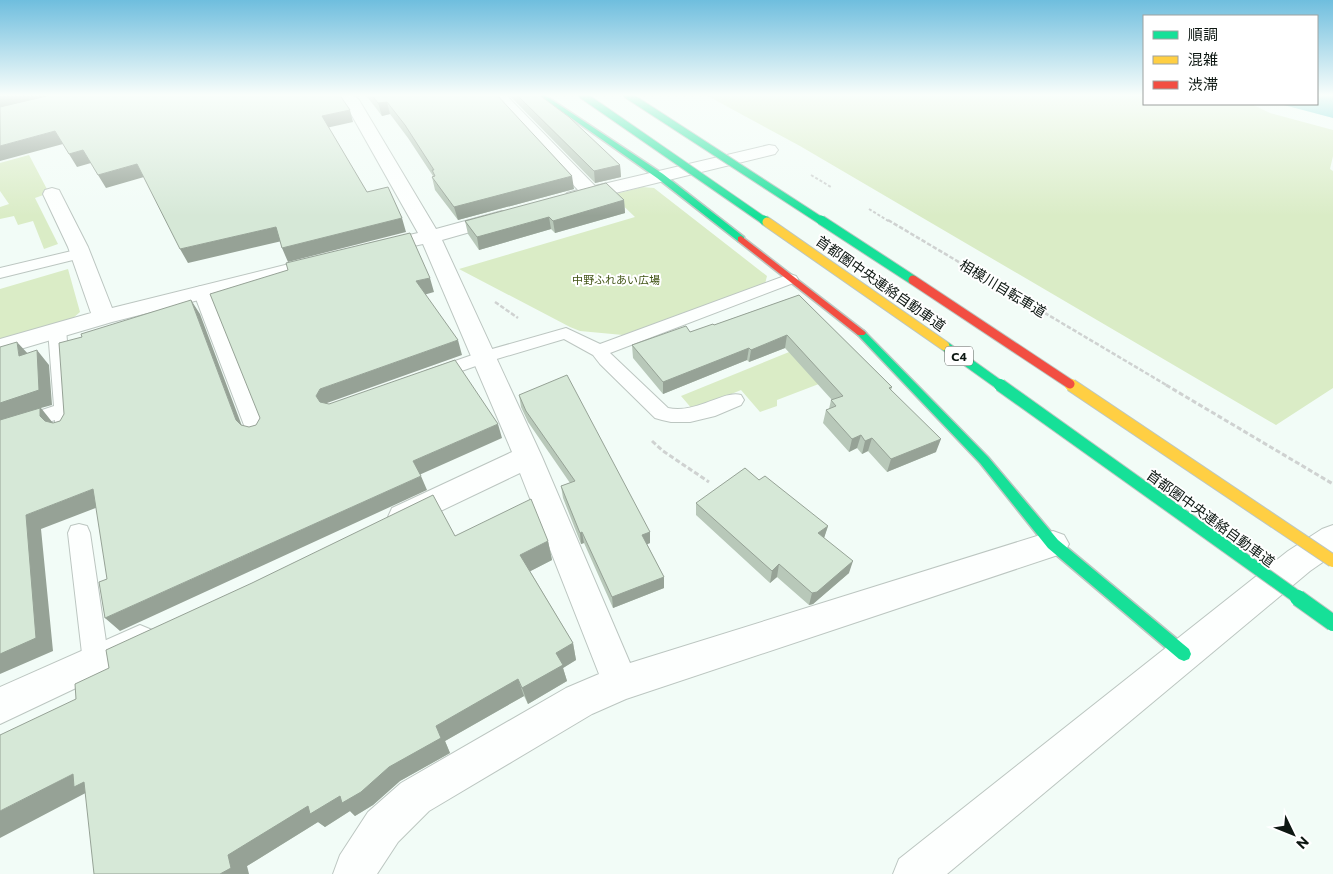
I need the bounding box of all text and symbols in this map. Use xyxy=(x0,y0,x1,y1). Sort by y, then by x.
legend xyxy=(1143,15,1318,105)
text: 順調 xyxy=(1188,25,1218,43)
text: 混雑 xyxy=(1188,50,1218,68)
text: 渋滞 xyxy=(1188,75,1218,93)
street label: 首都圏中央連絡自動車道 xyxy=(813,232,949,334)
street label: 相模川自転車道 xyxy=(957,255,1049,321)
park label: 中野ふれあい広場 xyxy=(572,273,660,286)
road number: C4 xyxy=(945,346,973,366)
street label: 首都圏中央連絡自動車道 xyxy=(1144,466,1278,570)
north arrow xyxy=(1268,809,1318,859)
text: N xyxy=(1293,834,1313,853)

